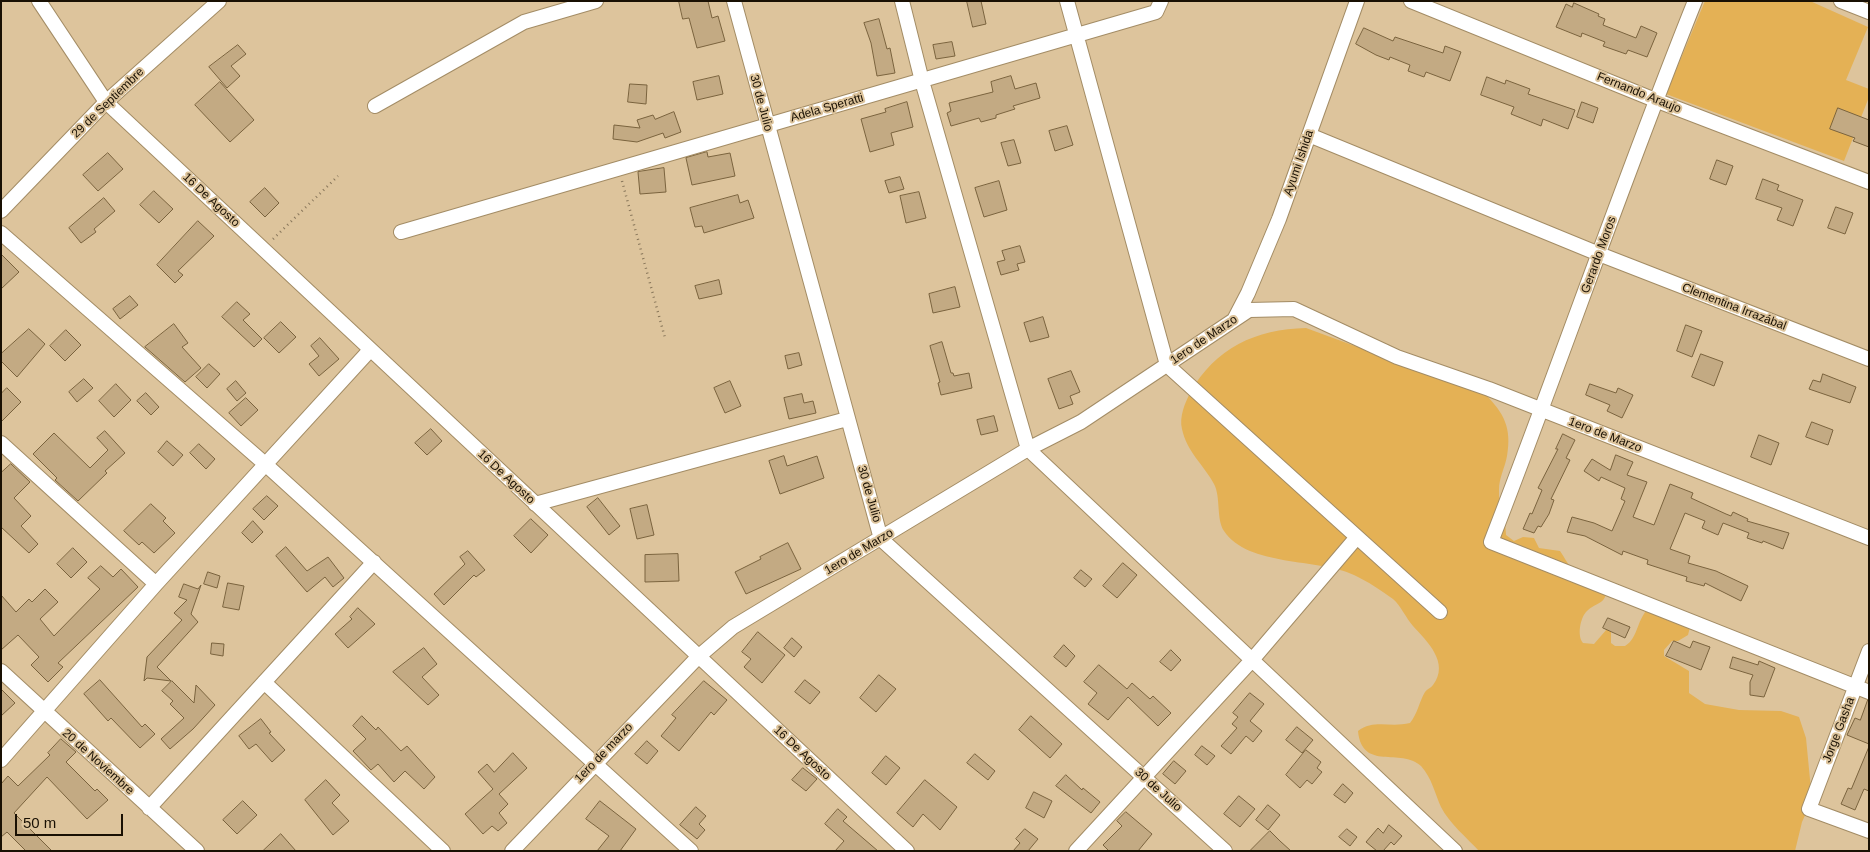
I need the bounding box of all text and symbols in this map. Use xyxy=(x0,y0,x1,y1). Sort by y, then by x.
street label: 29 de Septiembre xyxy=(69,65,147,141)
street label: Fernando Araujo xyxy=(1595,70,1683,116)
street label: 30 de Julio xyxy=(747,73,775,133)
street label: Adela Speratti xyxy=(789,91,865,125)
street label: Ayumi Ishida xyxy=(1281,128,1317,198)
street label: 16 De Agosto xyxy=(179,170,243,230)
street label: Gerardo Moros xyxy=(1578,215,1620,295)
street label: Clementina Irrazábal xyxy=(1680,280,1788,334)
street label: 1ero de Marzo xyxy=(1168,312,1240,368)
street label: 1ero de Marzo xyxy=(1566,414,1644,456)
street label: 16 De Agosto xyxy=(474,447,538,507)
street label: 30 de Julio xyxy=(854,464,884,524)
street label: 1ero de Marzo xyxy=(822,526,896,578)
street label: Jorge Gasha xyxy=(1820,695,1858,765)
street label: 1ero de marzo xyxy=(572,720,636,786)
street label: 16 De Agosto xyxy=(770,723,834,783)
street label: 20 de Noviembre xyxy=(59,726,137,798)
street label: 30 de Julio xyxy=(1132,765,1184,815)
scale bar xyxy=(18,804,125,836)
text: 50 m xyxy=(23,814,56,831)

